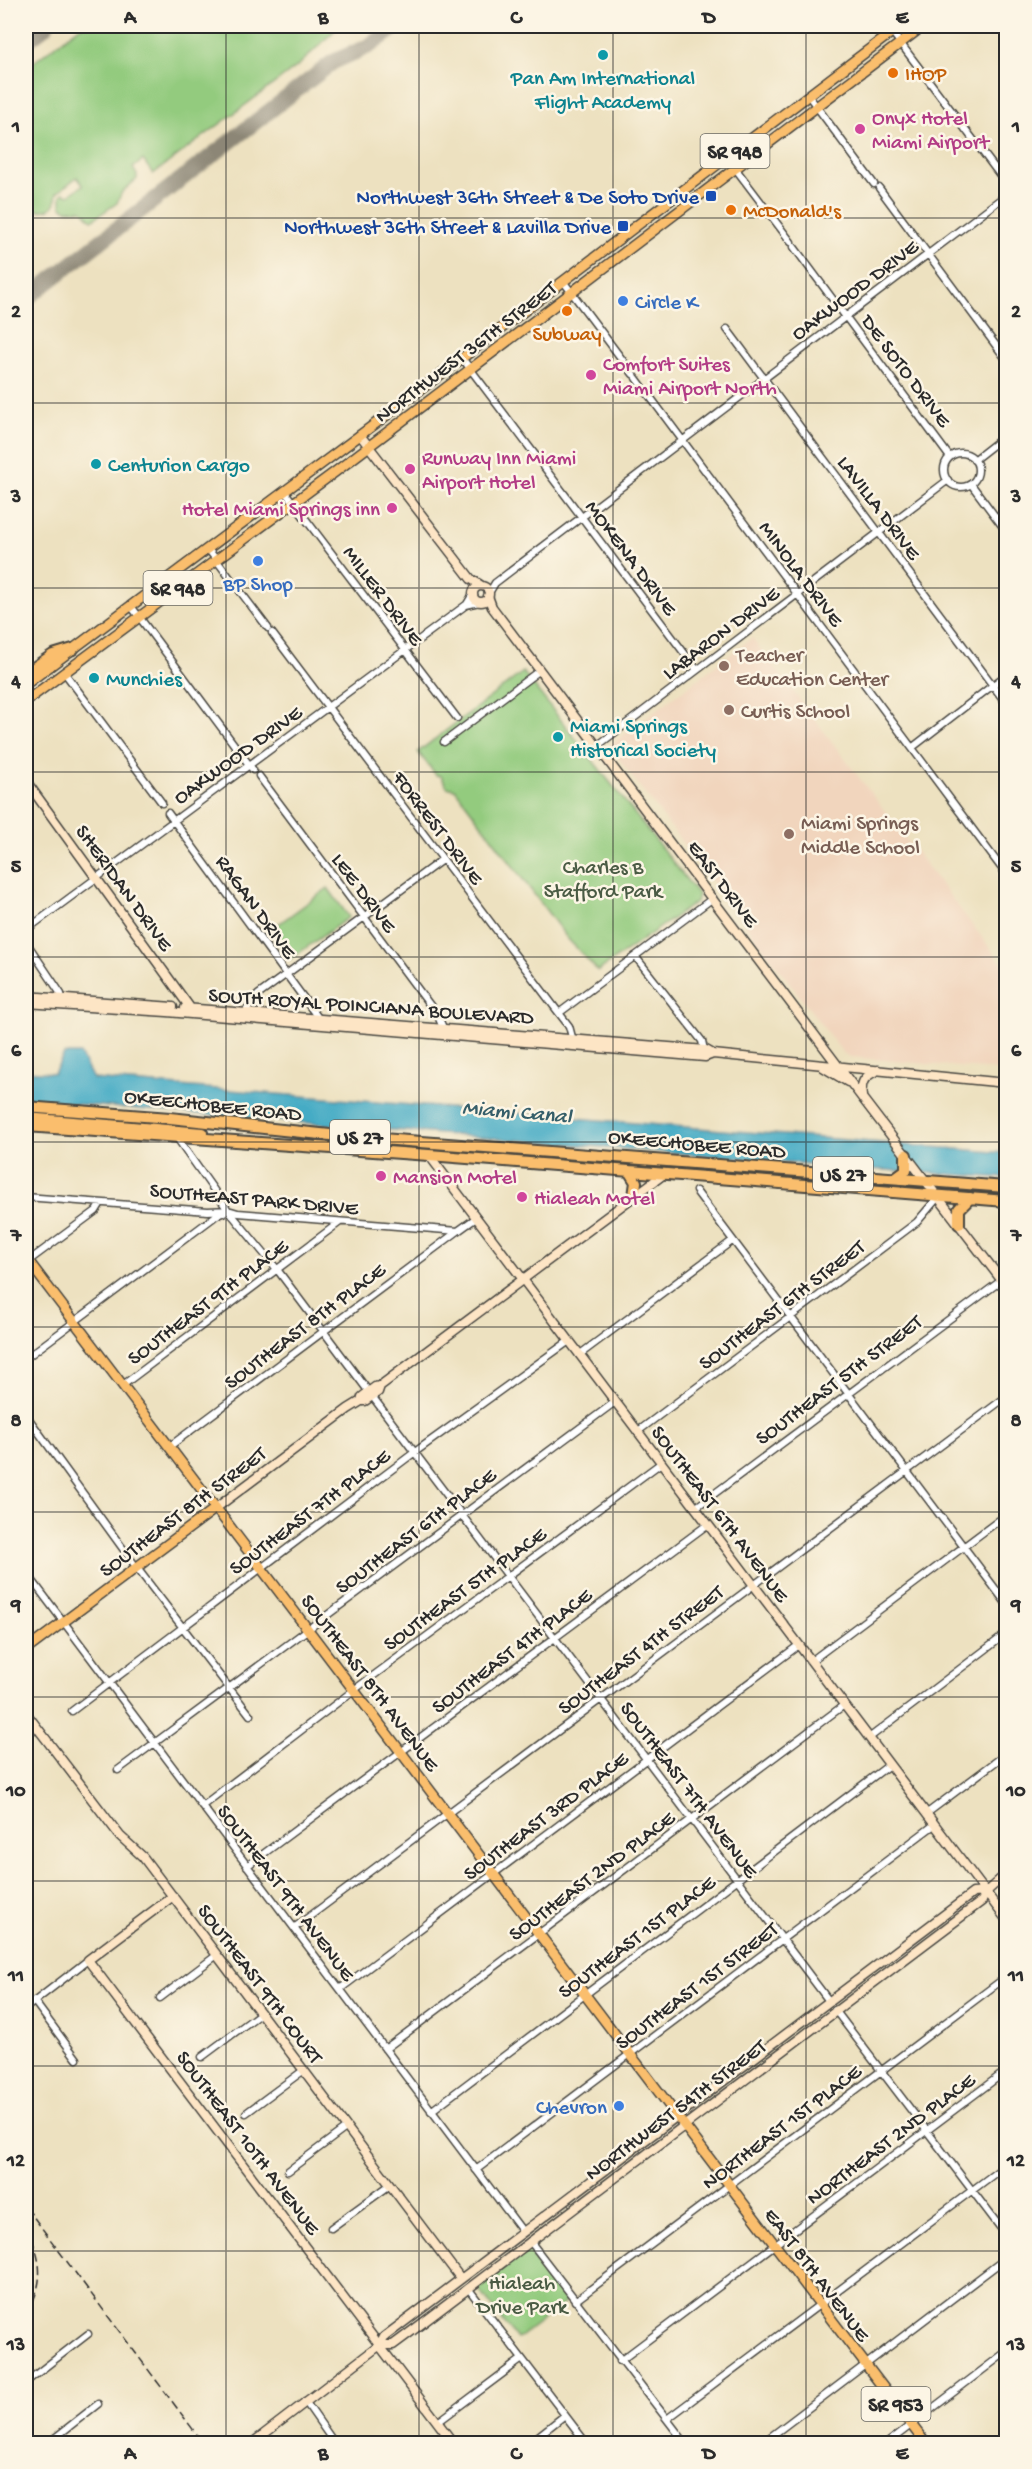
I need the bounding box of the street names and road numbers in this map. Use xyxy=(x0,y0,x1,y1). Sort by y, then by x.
road number: SR 948 xyxy=(700,134,770,168)
street label: OAKWOOD DRIVE xyxy=(788,235,925,348)
street label: NORTHWEST 36TH STREET xyxy=(371,277,564,430)
street label: DE SOTO DRIVE xyxy=(853,309,955,434)
street label: LAVILLA DRIVE xyxy=(830,452,925,567)
street label: MOKENA DRIVE xyxy=(578,497,681,622)
street label: MINOLA DRIVE xyxy=(751,517,848,633)
street label: MILLER DRIVE xyxy=(336,542,427,653)
road number: SR 948 xyxy=(144,571,213,605)
street label: LABARON DRIVE xyxy=(659,582,786,687)
street label: OAKWOOD DRIVE xyxy=(170,701,309,812)
street label: FORREST DRIVE xyxy=(385,767,488,892)
street label: SHERIDAN DRIVE xyxy=(68,821,177,958)
street label: EAST DRIVE xyxy=(680,837,763,934)
street label: LEE DRIVE xyxy=(324,849,401,940)
street label: RAGAN DRIVE xyxy=(208,851,301,966)
street label: SOUTH ROYAL POINCIANA BOULEVARD xyxy=(207,985,534,1032)
street label: OKEECHOBEE ROAD xyxy=(123,1086,303,1129)
road number: US 27 xyxy=(330,1120,390,1154)
street label: OKEECHOBEE ROAD xyxy=(607,1126,787,1167)
road number: US 27 xyxy=(813,1157,873,1191)
street label: SOUTHEAST PARK DRIVE xyxy=(149,1180,360,1223)
street label: SOUTHEAST 9TH PLACE xyxy=(124,1235,295,1372)
street label: SOUTHEAST 6TH STREET xyxy=(695,1236,872,1377)
street label: SOUTHEAST 8TH PLACE xyxy=(221,1258,392,1397)
street label: SOUTHEAST 5TH STREET xyxy=(752,1310,929,1453)
street label: SOUTHEAST 6TH AVENUE xyxy=(644,1422,793,1609)
street label: SOUTHEAST 8TH STREET xyxy=(96,1442,273,1585)
street label: SOUTHEAST 7TH PLACE xyxy=(226,1445,397,1582)
street label: SOUTHEAST 6TH PLACE xyxy=(332,1464,503,1601)
street label: SOUTHEAST 5TH PLACE xyxy=(380,1523,553,1658)
street label: SOUTHEAST 4TH STREET xyxy=(554,1581,731,1722)
street label: SOUTHEAST 4TH PLACE xyxy=(428,1584,599,1721)
street label: SOUTHEAST 8TH AVENUE xyxy=(293,1591,444,1778)
street label: SOUTHEAST 7TH AVENUE xyxy=(613,1698,762,1885)
street label: SOUTHEAST 3RD PLACE xyxy=(460,1747,635,1888)
street label: SOUTHEAST 9TH AVENUE xyxy=(210,1801,359,1988)
street label: SOUTHEAST 2ND PLACE xyxy=(505,1807,682,1948)
street label: SOUTHEAST 1ST PLACE xyxy=(555,1871,722,2006)
street label: SOUTHEAST 9TH COURT xyxy=(190,1900,327,2071)
street label: SOUTHEAST 1ST STREET xyxy=(612,1918,785,2057)
street label: NORTHWEST 54TH STREET xyxy=(582,2035,773,2188)
street label: SOUTHEAST 10TH AVENUE xyxy=(169,2047,324,2242)
street label: NORTHEAST 1ST PLACE xyxy=(698,2060,868,2197)
street label: NORTHEAST 2ND PLACE xyxy=(803,2069,982,2212)
street label: EAST 8TH AVENUE xyxy=(757,2204,874,2349)
road number: SR 953 xyxy=(862,2387,930,2421)

